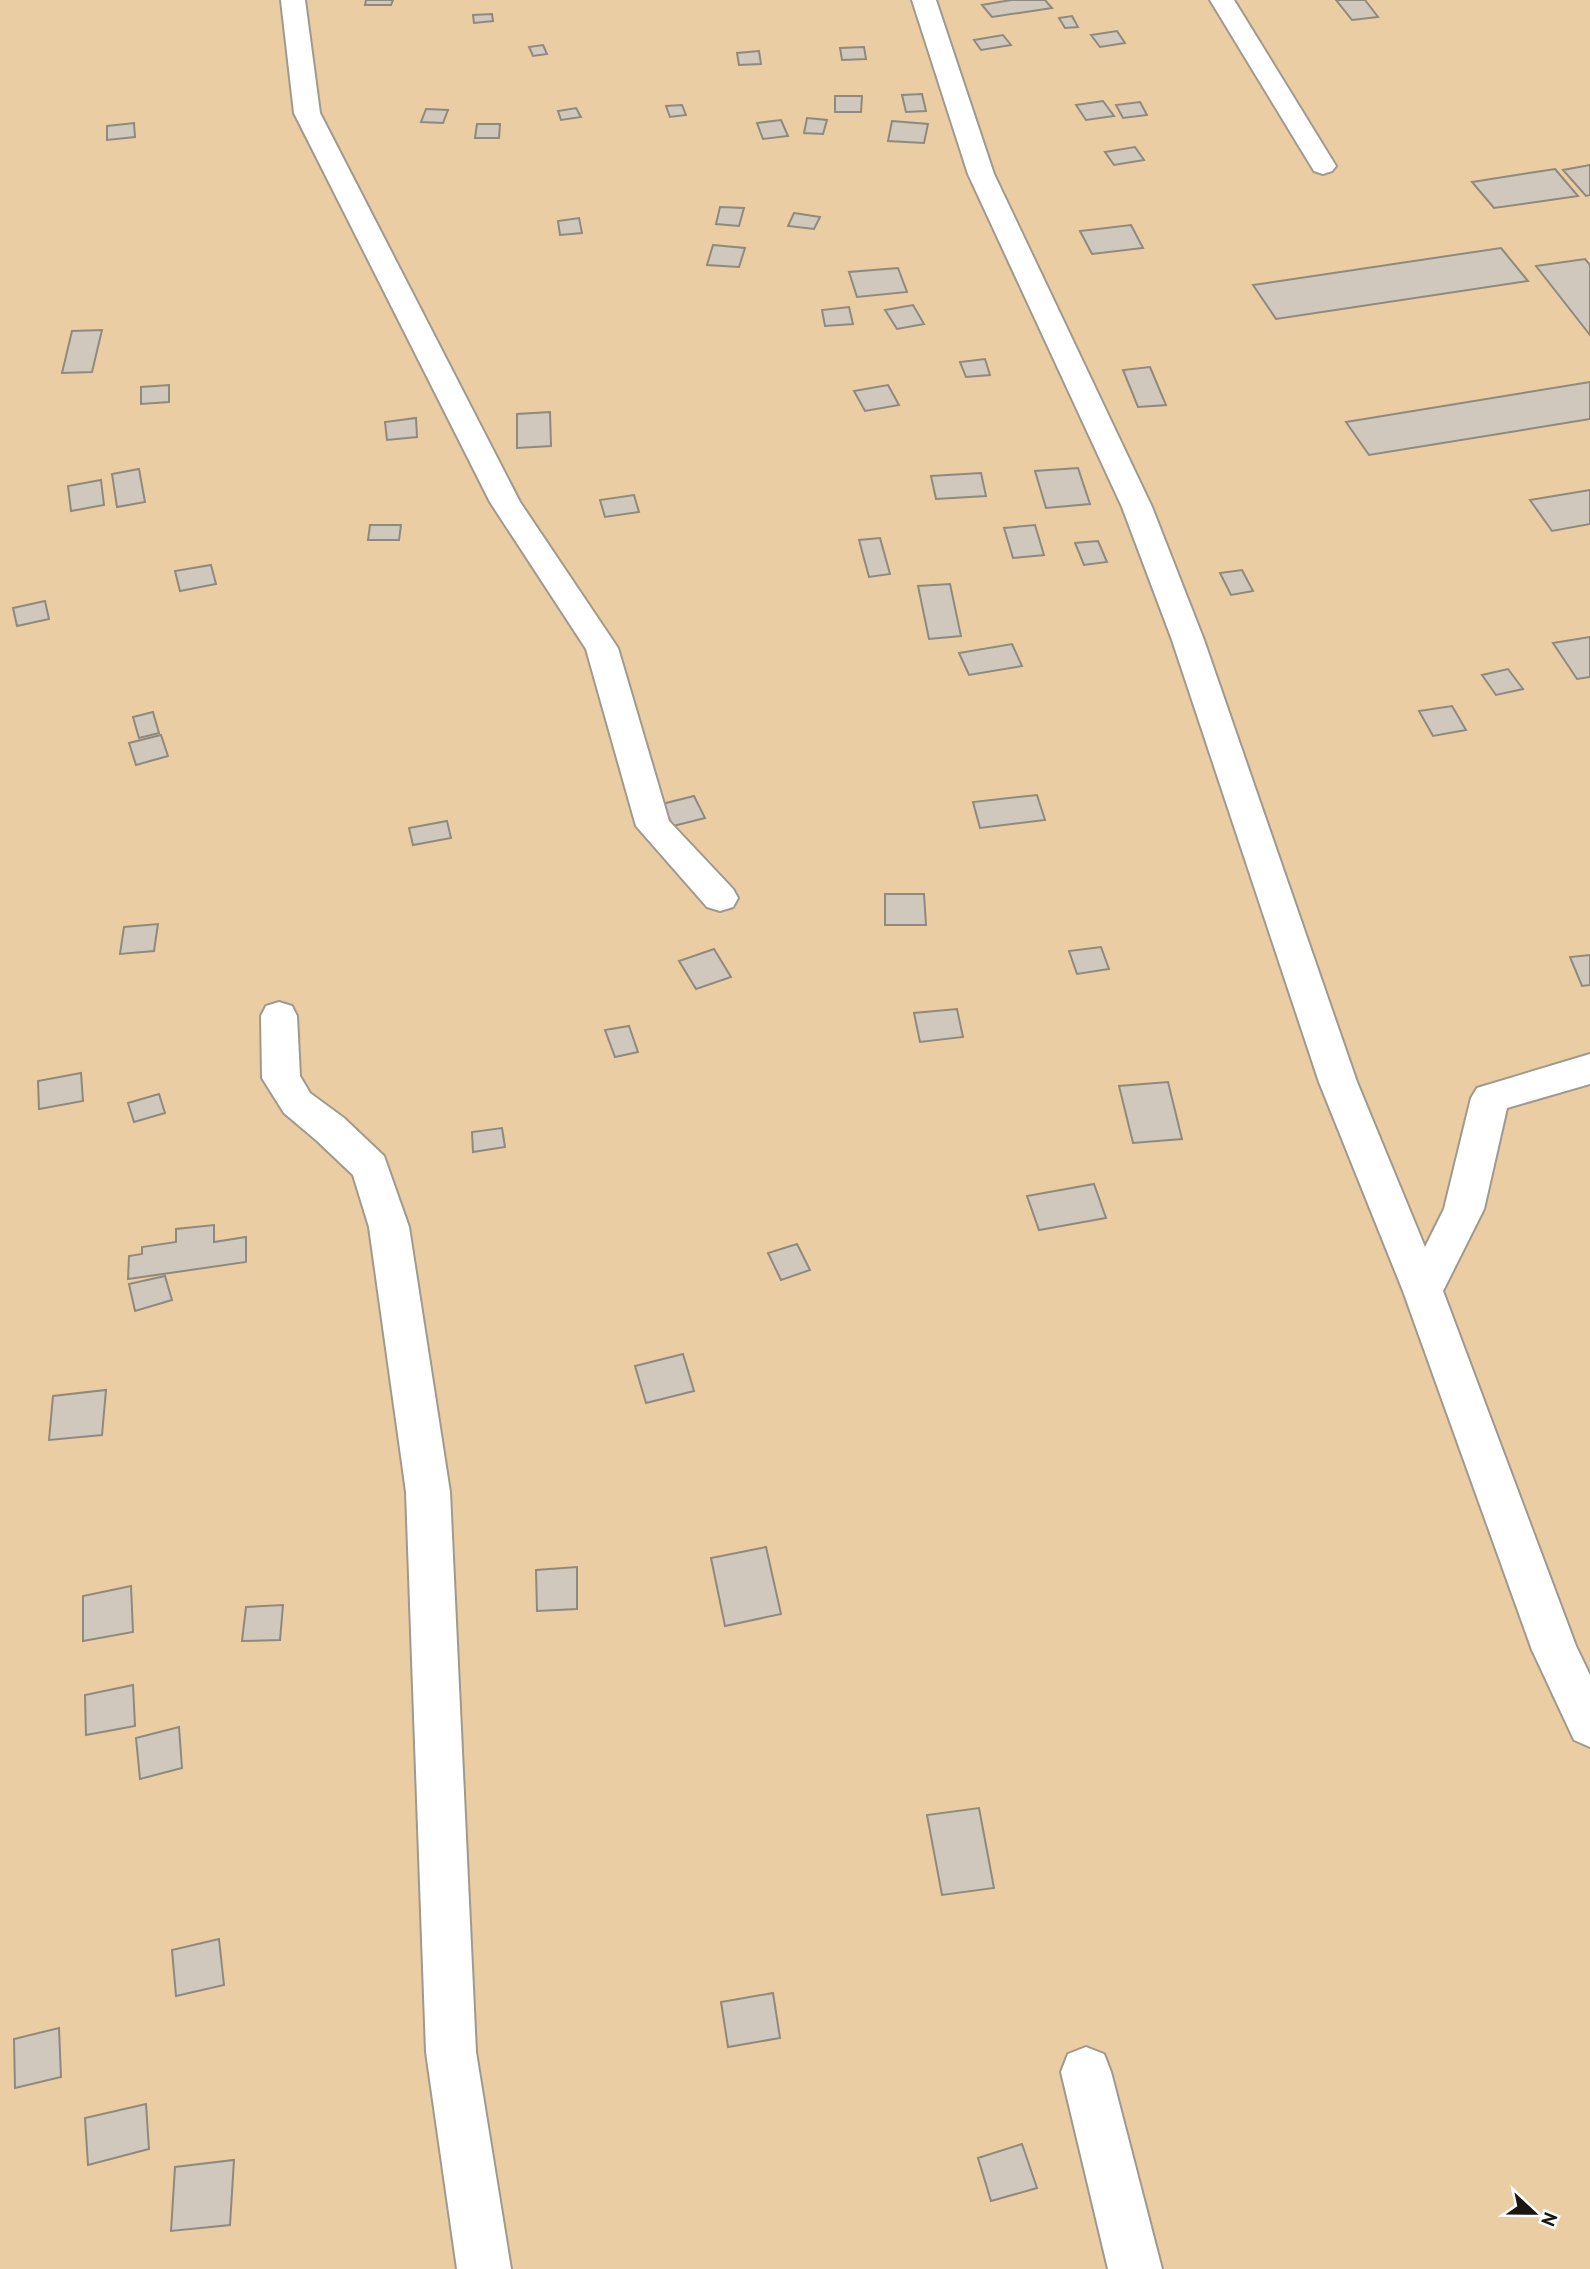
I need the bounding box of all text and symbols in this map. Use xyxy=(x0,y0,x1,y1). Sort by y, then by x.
north arrow xyxy=(1499,2178,1569,2248)
text: N xyxy=(1536,2209,1563,2230)

